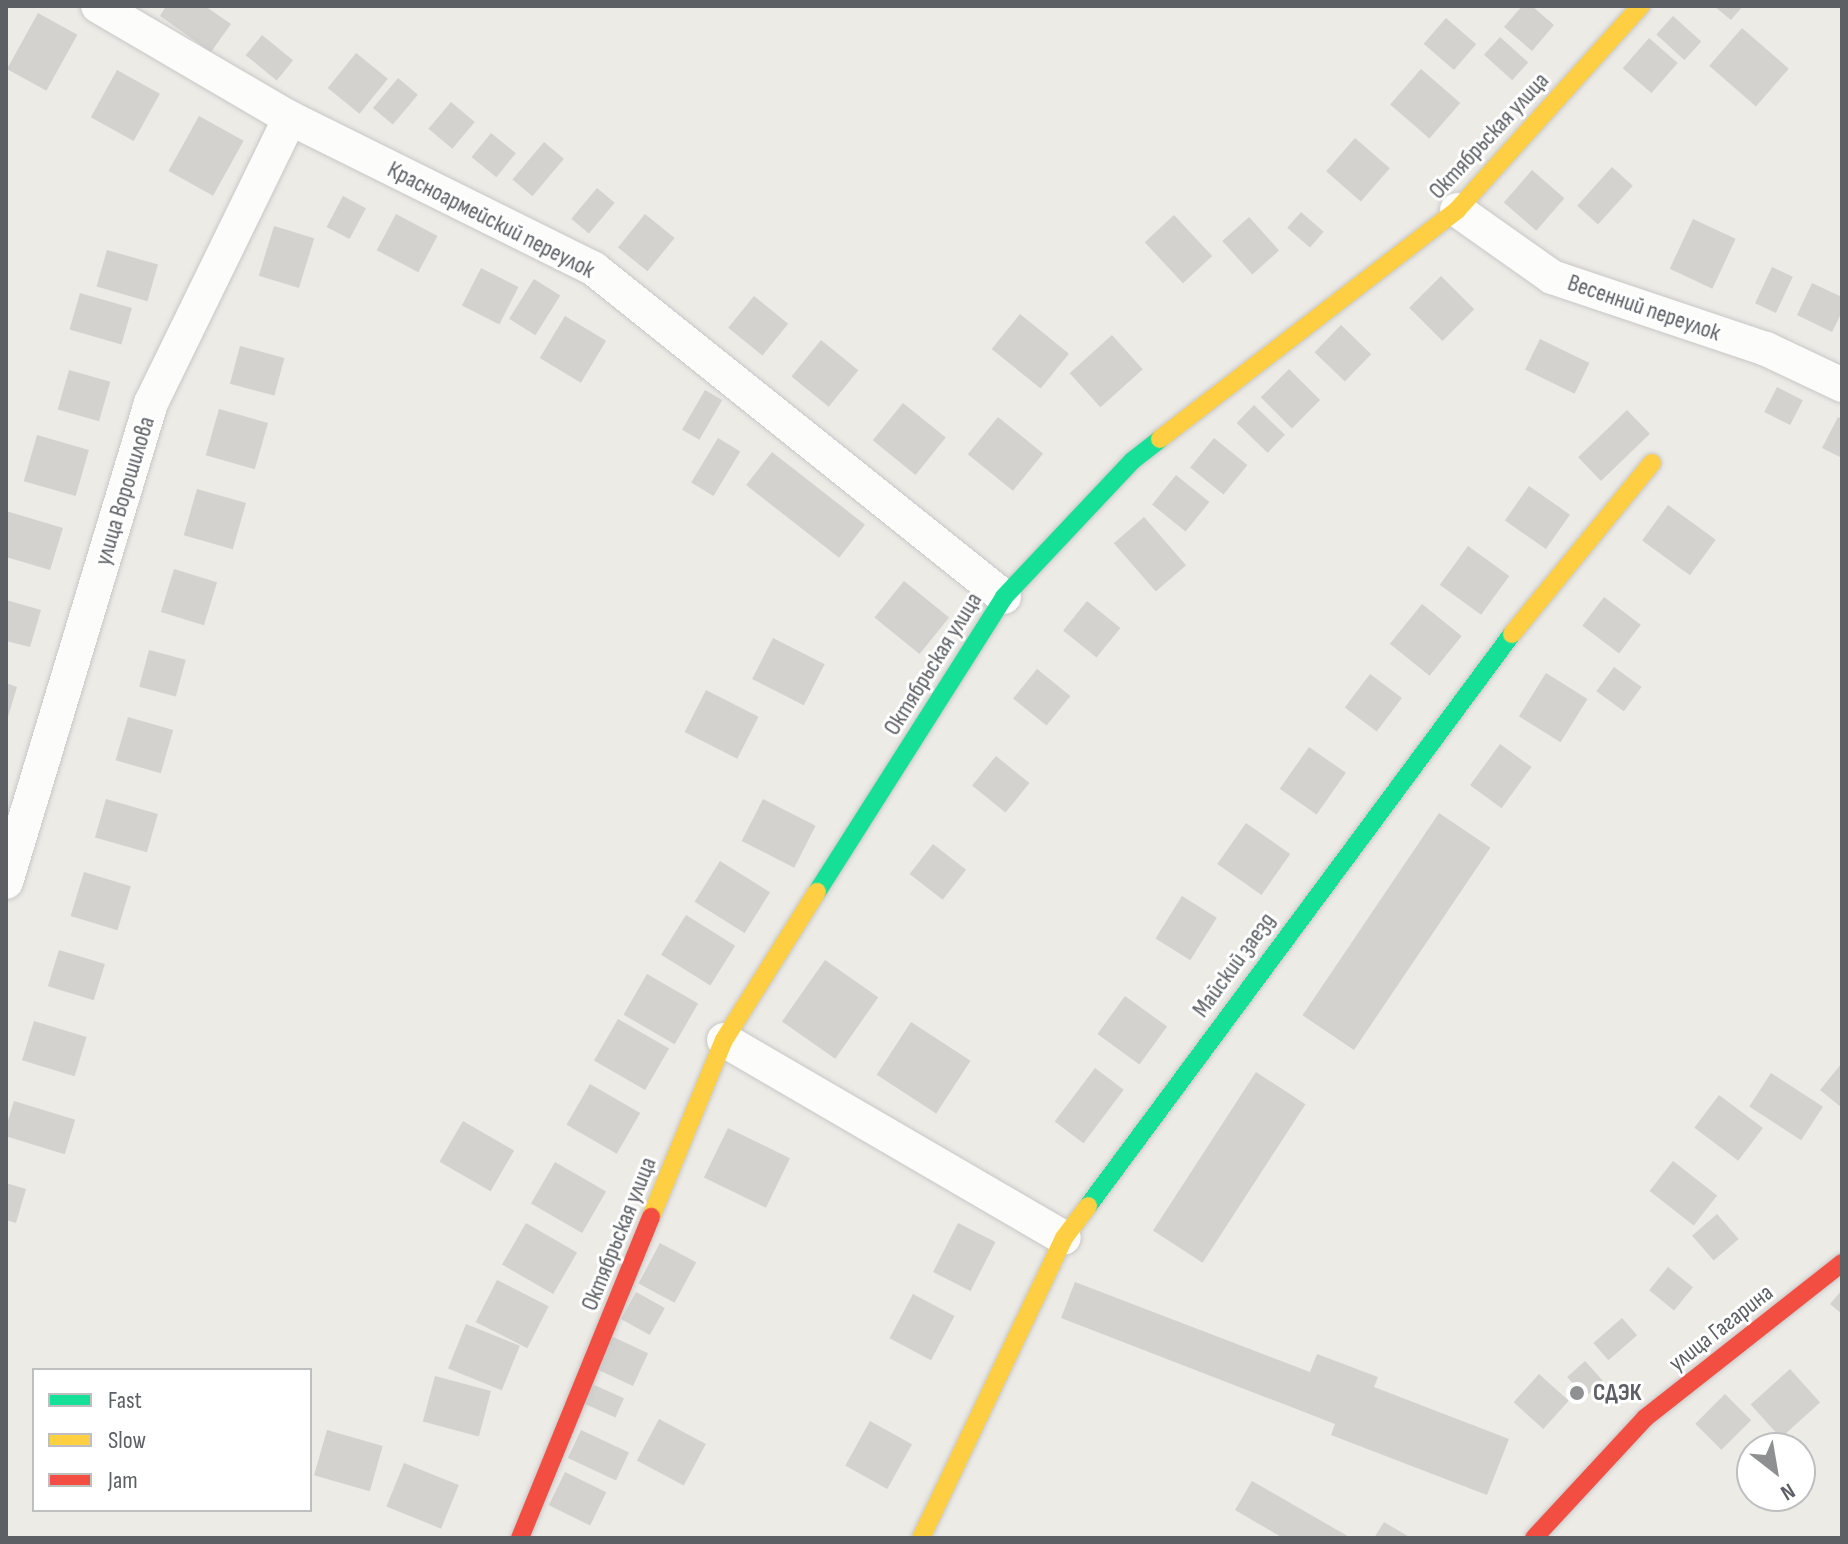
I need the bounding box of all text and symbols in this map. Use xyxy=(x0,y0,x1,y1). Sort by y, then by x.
street label: Октябрьская улица xyxy=(1423,67,1555,205)
street label: Красноармейский переулок xyxy=(383,155,599,285)
street label: Весенний переулок xyxy=(1564,268,1724,348)
street label: улица Ворошилова xyxy=(89,413,161,569)
street label: Октябрьская улица xyxy=(878,587,988,741)
street label: Майский заезд xyxy=(1186,907,1282,1023)
street label: Октябрьская улица xyxy=(575,1153,663,1315)
street label: улица Гагарина xyxy=(1663,1278,1779,1378)
legend xyxy=(32,1368,312,1512)
place label: СДЭК xyxy=(1593,1379,1641,1407)
marker: СДЭК xyxy=(1568,1384,1586,1402)
text: Fast xyxy=(108,1386,142,1415)
text: Slow xyxy=(108,1426,146,1455)
north arrow xyxy=(1736,1432,1816,1512)
text: Jam xyxy=(108,1466,138,1495)
text: N xyxy=(1776,1477,1800,1506)

